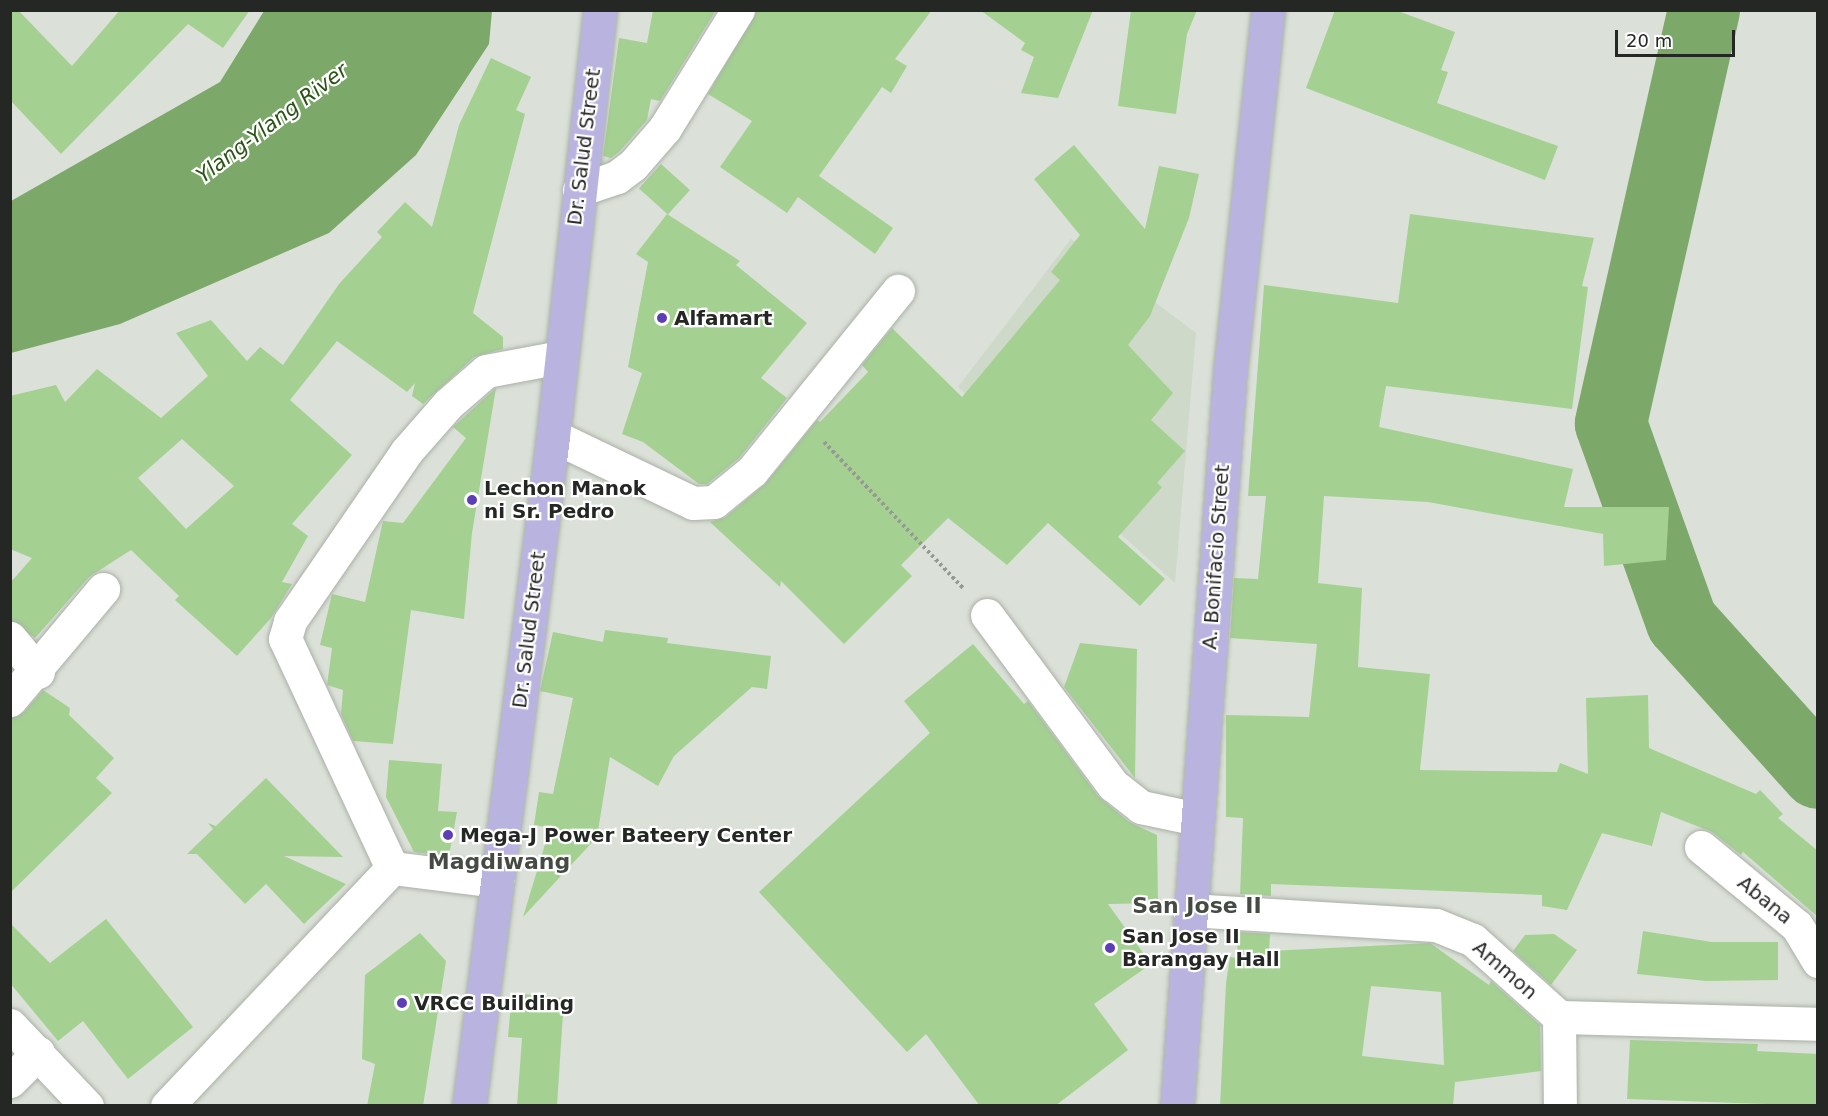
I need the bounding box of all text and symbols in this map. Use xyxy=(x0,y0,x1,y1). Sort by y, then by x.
scale bar xyxy=(1618,18,1738,56)
text: 20 m xyxy=(1626,30,1672,51)
water label: Ylang-Ylang River xyxy=(191,58,353,188)
street label: Dr. Salud Street xyxy=(562,67,606,227)
place label: Alfamart xyxy=(674,306,772,330)
marker: Alfamart xyxy=(655,311,669,325)
street label: A. Bonifacio Street xyxy=(1198,464,1234,650)
place label: Lechon Manok ni Sr. Pedro xyxy=(484,476,646,523)
marker: Lechon Manok ni Sr. Pedro xyxy=(465,493,479,507)
street label: Dr. Salud Street xyxy=(507,550,551,710)
place label: Mega-J Power Bateery Center xyxy=(460,823,792,847)
marker: Mega-J Power Bateery Center xyxy=(441,828,455,842)
district label: Magdiwang xyxy=(428,849,570,875)
street label: Abana xyxy=(1733,871,1797,929)
district label: San Jose II xyxy=(1132,893,1262,919)
place label: San Jose II Barangay Hall xyxy=(1122,924,1279,971)
street label: Ammon xyxy=(1468,936,1542,1004)
marker: San Jose II Barangay Hall xyxy=(1103,941,1117,955)
place label: VRCC Building xyxy=(414,991,574,1015)
marker: VRCC Building xyxy=(395,996,409,1010)

